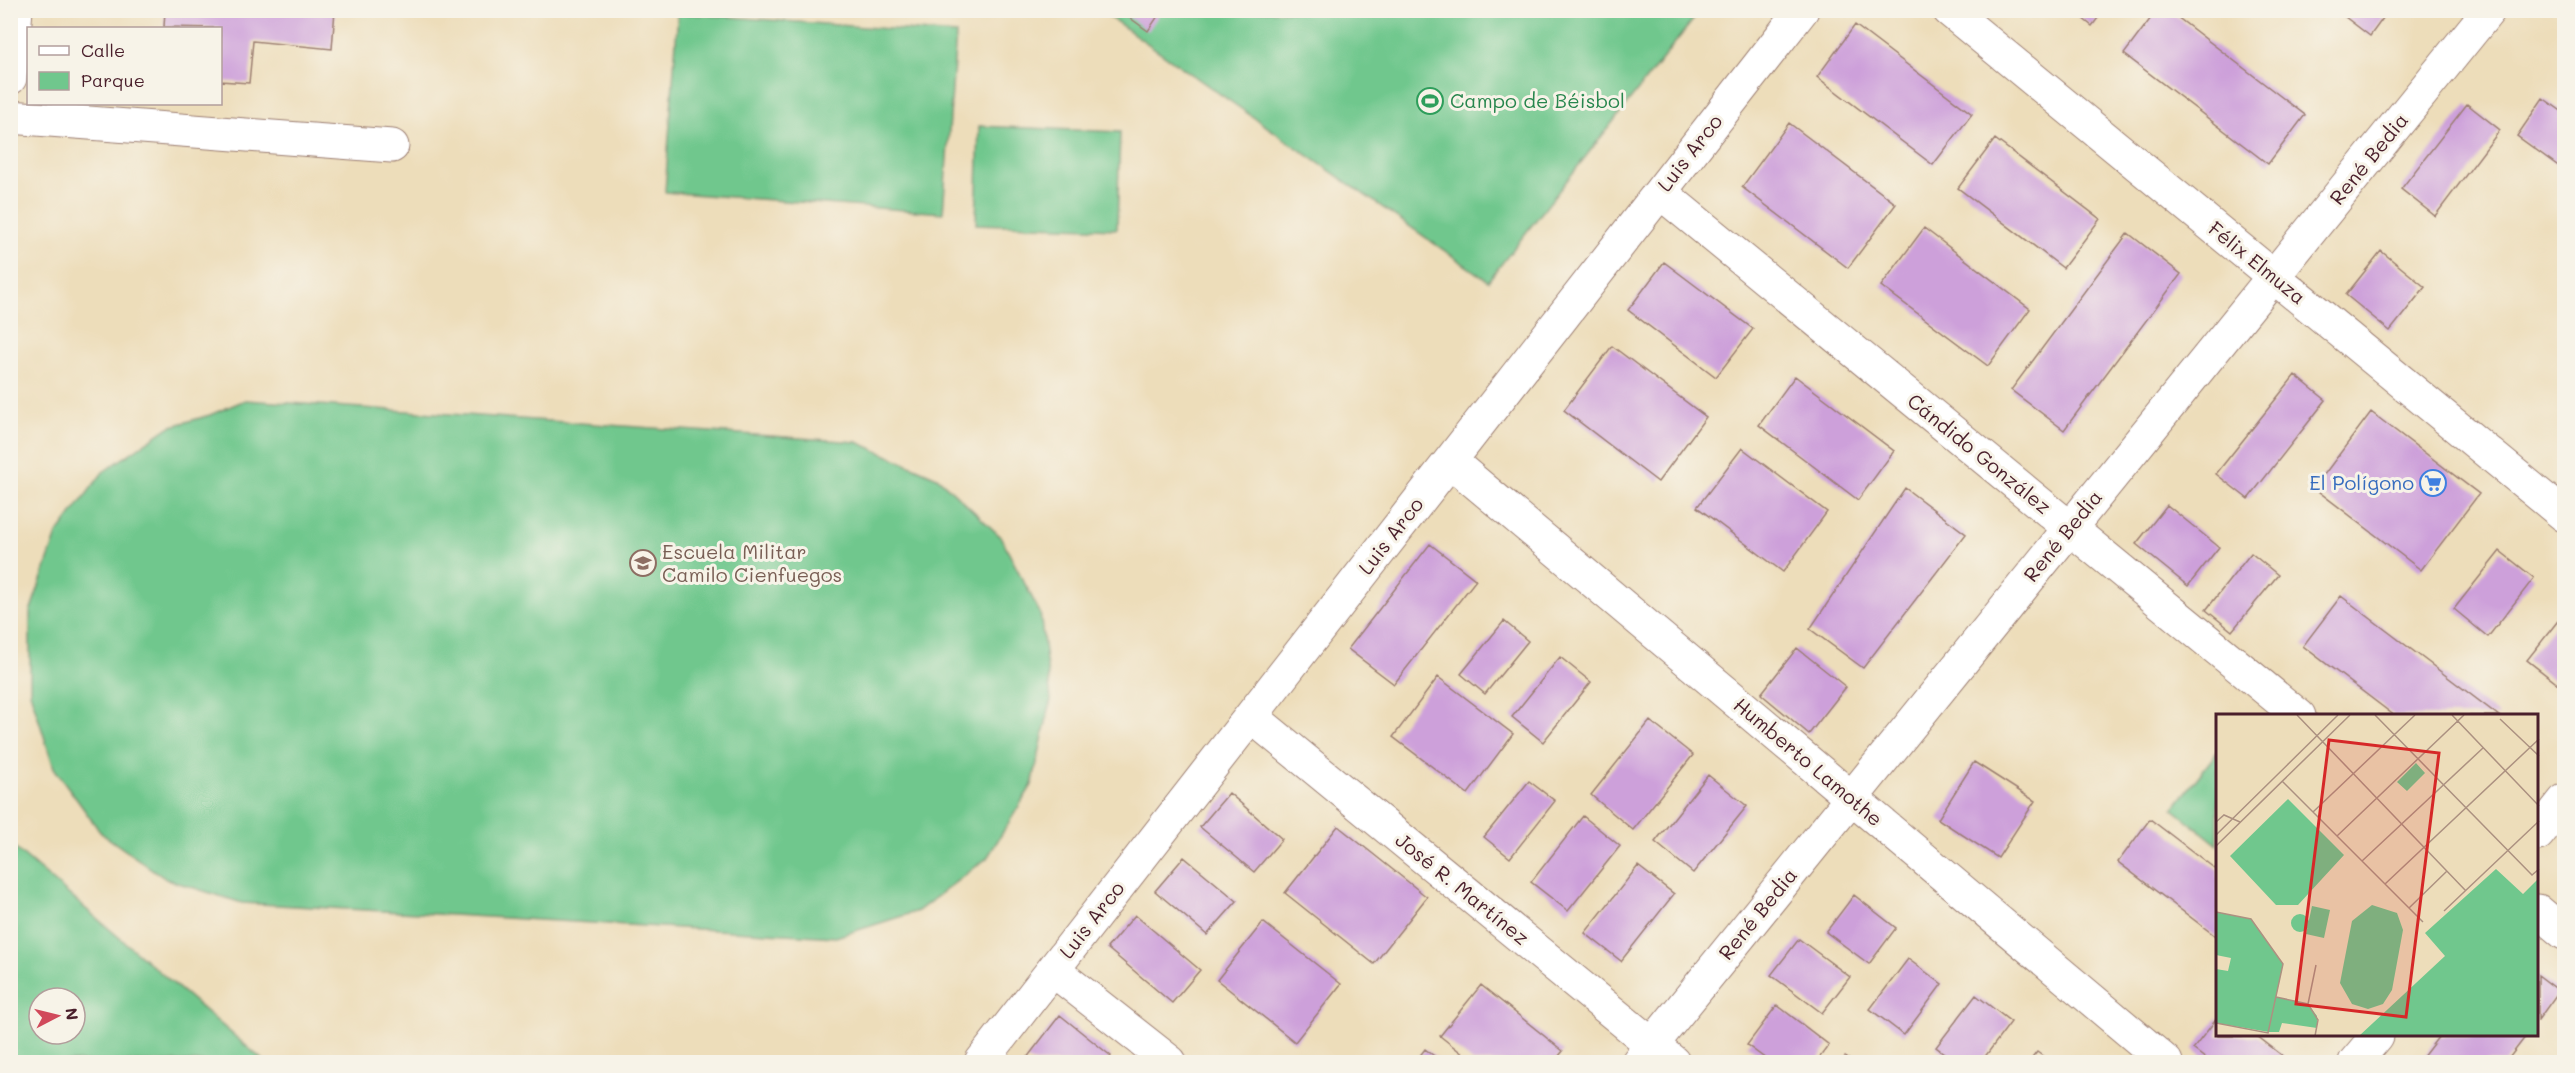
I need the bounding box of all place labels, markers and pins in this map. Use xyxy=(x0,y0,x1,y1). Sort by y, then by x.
sports icon: Campo de Béisbol xyxy=(1415,86,1445,116)
place label: Campo de Béisbol xyxy=(1450,87,1625,113)
supermarket icon: El Polígono xyxy=(2418,468,2448,498)
place label: El Polígono xyxy=(2309,469,2414,495)
place label: Escuela Militar Camilo Cienfuegos xyxy=(662,538,842,587)
school or university icon: Escuela Militar Camilo Cienfuegos xyxy=(628,548,658,578)

